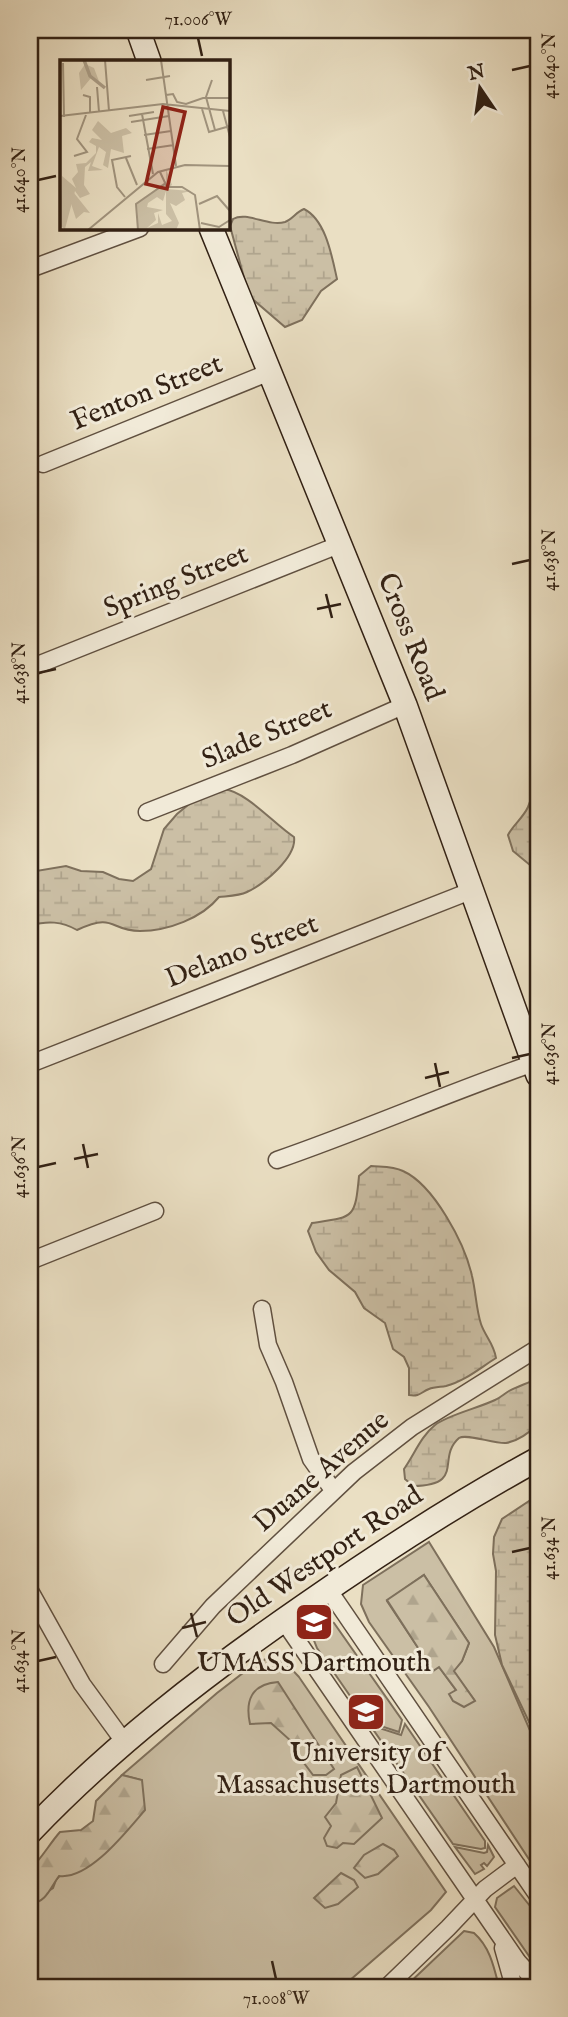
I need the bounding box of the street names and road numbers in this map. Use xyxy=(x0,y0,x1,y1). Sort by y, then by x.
street label: Fenton Street xyxy=(66,347,228,439)
street label: Spring Street xyxy=(99,537,254,627)
street label: Cross Road xyxy=(369,568,451,706)
street label: Slade Street xyxy=(197,692,338,778)
street label: Delano Street xyxy=(161,907,324,997)
street label: Duane Avenue xyxy=(247,1403,397,1540)
street label: Old Westport Road xyxy=(220,1478,430,1636)

